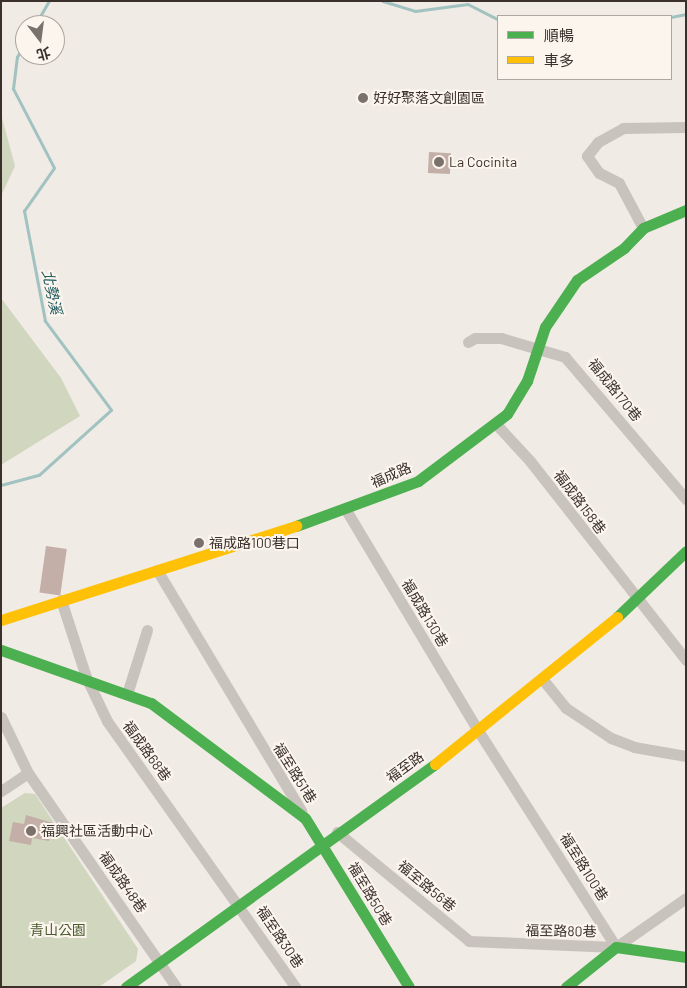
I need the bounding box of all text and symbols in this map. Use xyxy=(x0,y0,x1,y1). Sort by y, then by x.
north arrow xyxy=(15,15,65,65)
legend xyxy=(497,15,672,80)
text: 順暢 xyxy=(544,26,574,44)
text: 北 xyxy=(35,44,53,64)
text: 車多 xyxy=(544,51,574,69)
place label: 好好聚落文創園區 xyxy=(373,90,485,106)
marker: 好好聚落文創園區 xyxy=(357,92,369,104)
place label: La Cocinita xyxy=(449,154,517,170)
marker: La Cocinita xyxy=(433,156,445,168)
water label: 北勢溪 xyxy=(39,268,65,316)
street label: 福成路170巷 xyxy=(585,355,645,425)
street label: 福成路 xyxy=(368,459,414,491)
street label: 福成路158巷 xyxy=(551,467,609,537)
place label: 福成路100巷口 xyxy=(209,535,300,551)
marker: 福成路100巷口 xyxy=(193,537,205,549)
street label: 福成路130巷 xyxy=(398,576,452,650)
street label: 福成路68巷 xyxy=(119,718,175,784)
street label: 福至路51巷 xyxy=(270,740,320,806)
street label: 福至路 xyxy=(383,748,427,786)
place label: 福興社區活動中心 xyxy=(41,823,153,839)
marker: 福興社區活動中心 xyxy=(25,825,37,837)
street label: 福至路100巷 xyxy=(557,830,611,904)
street label: 福成路48巷 xyxy=(96,848,150,916)
street label: 福至路56巷 xyxy=(395,857,459,915)
street label: 福至路50巷 xyxy=(344,859,396,929)
street label: 福至路30巷 xyxy=(253,903,307,971)
park label: 青山公園 xyxy=(30,922,86,938)
street label: 福至路80巷 xyxy=(525,922,597,940)

